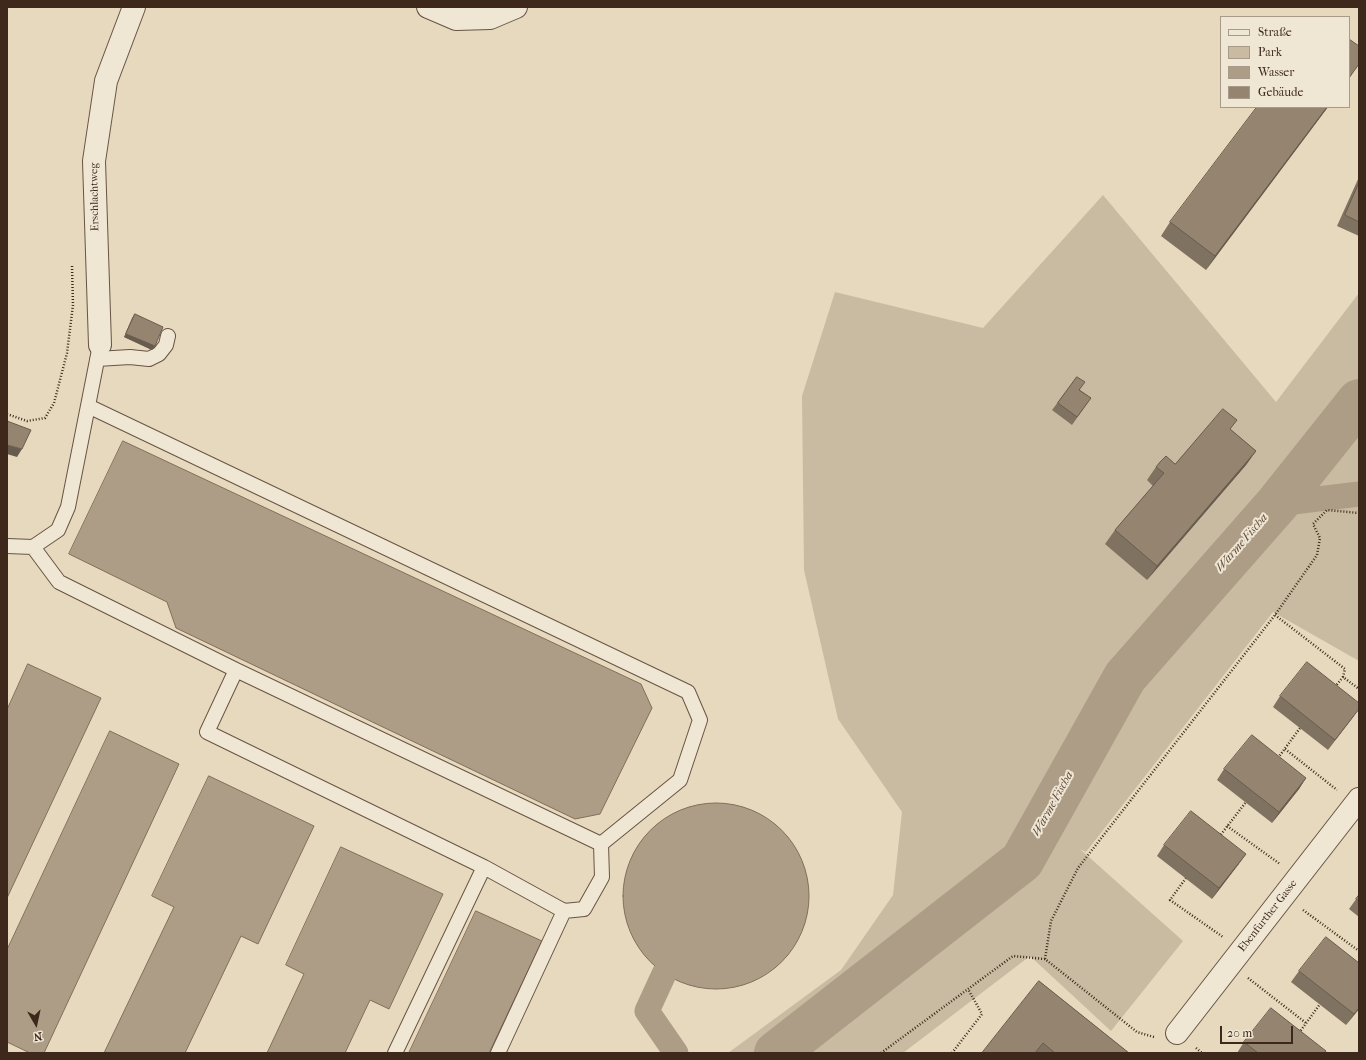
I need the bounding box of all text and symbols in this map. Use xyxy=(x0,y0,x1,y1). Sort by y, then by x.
legend xyxy=(1220,16,1350,108)
text: Straße xyxy=(1258,25,1292,39)
text: Park xyxy=(1258,45,1282,59)
text: Wasser xyxy=(1258,65,1294,79)
text: Gebäude xyxy=(1258,85,1303,99)
street label: Erschlachtweg xyxy=(88,163,102,231)
water label: Warme Fischa xyxy=(1213,511,1271,575)
water label: Warme Fischa xyxy=(1029,769,1077,839)
street label: Ebenfurther Gasse xyxy=(1236,877,1300,955)
north arrow xyxy=(16,1004,56,1044)
scale bar xyxy=(1222,1018,1295,1044)
text: 20 m xyxy=(1227,1026,1252,1040)
text: N xyxy=(33,1029,43,1043)

